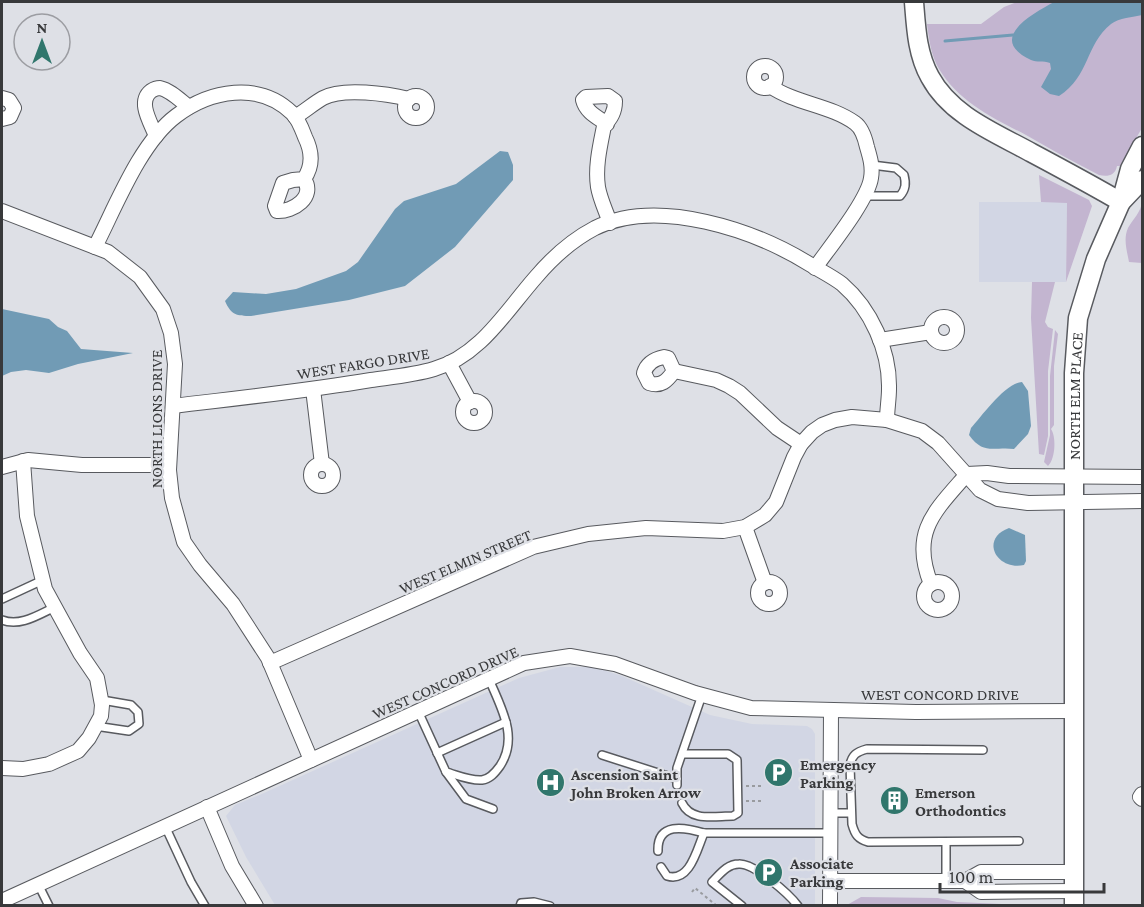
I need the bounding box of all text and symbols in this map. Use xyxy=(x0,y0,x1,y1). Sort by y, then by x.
north arrow xyxy=(12,12,72,72)
text: N xyxy=(37,19,48,36)
street label: NORTH ELM PLACE xyxy=(1066,331,1086,460)
street label: WEST FARGO DRIVE xyxy=(296,345,431,382)
street label: NORTH LIONS DRIVE xyxy=(148,349,165,488)
street label: WEST ELMIN STREET xyxy=(397,526,534,597)
street label: WEST CONCORD DRIVE xyxy=(370,642,521,722)
street label: WEST CONCORD DRIVE xyxy=(861,686,1019,703)
place label: Emergency Parking xyxy=(800,756,876,791)
parking icon: Emergency Parking xyxy=(763,757,795,789)
place label: Ascension Saint John Broken Arrow xyxy=(569,766,701,801)
hospital icon: Ascension Saint John Broken Arrow xyxy=(534,767,566,799)
place label: Emerson Orthodontics xyxy=(915,784,1007,819)
building icon: Emerson Orthodontics xyxy=(878,785,910,817)
place label: Associate Parking xyxy=(789,855,854,890)
parking icon: Associate Parking xyxy=(753,856,785,888)
scale bar xyxy=(940,856,1104,894)
text: 100 m xyxy=(949,867,994,887)

